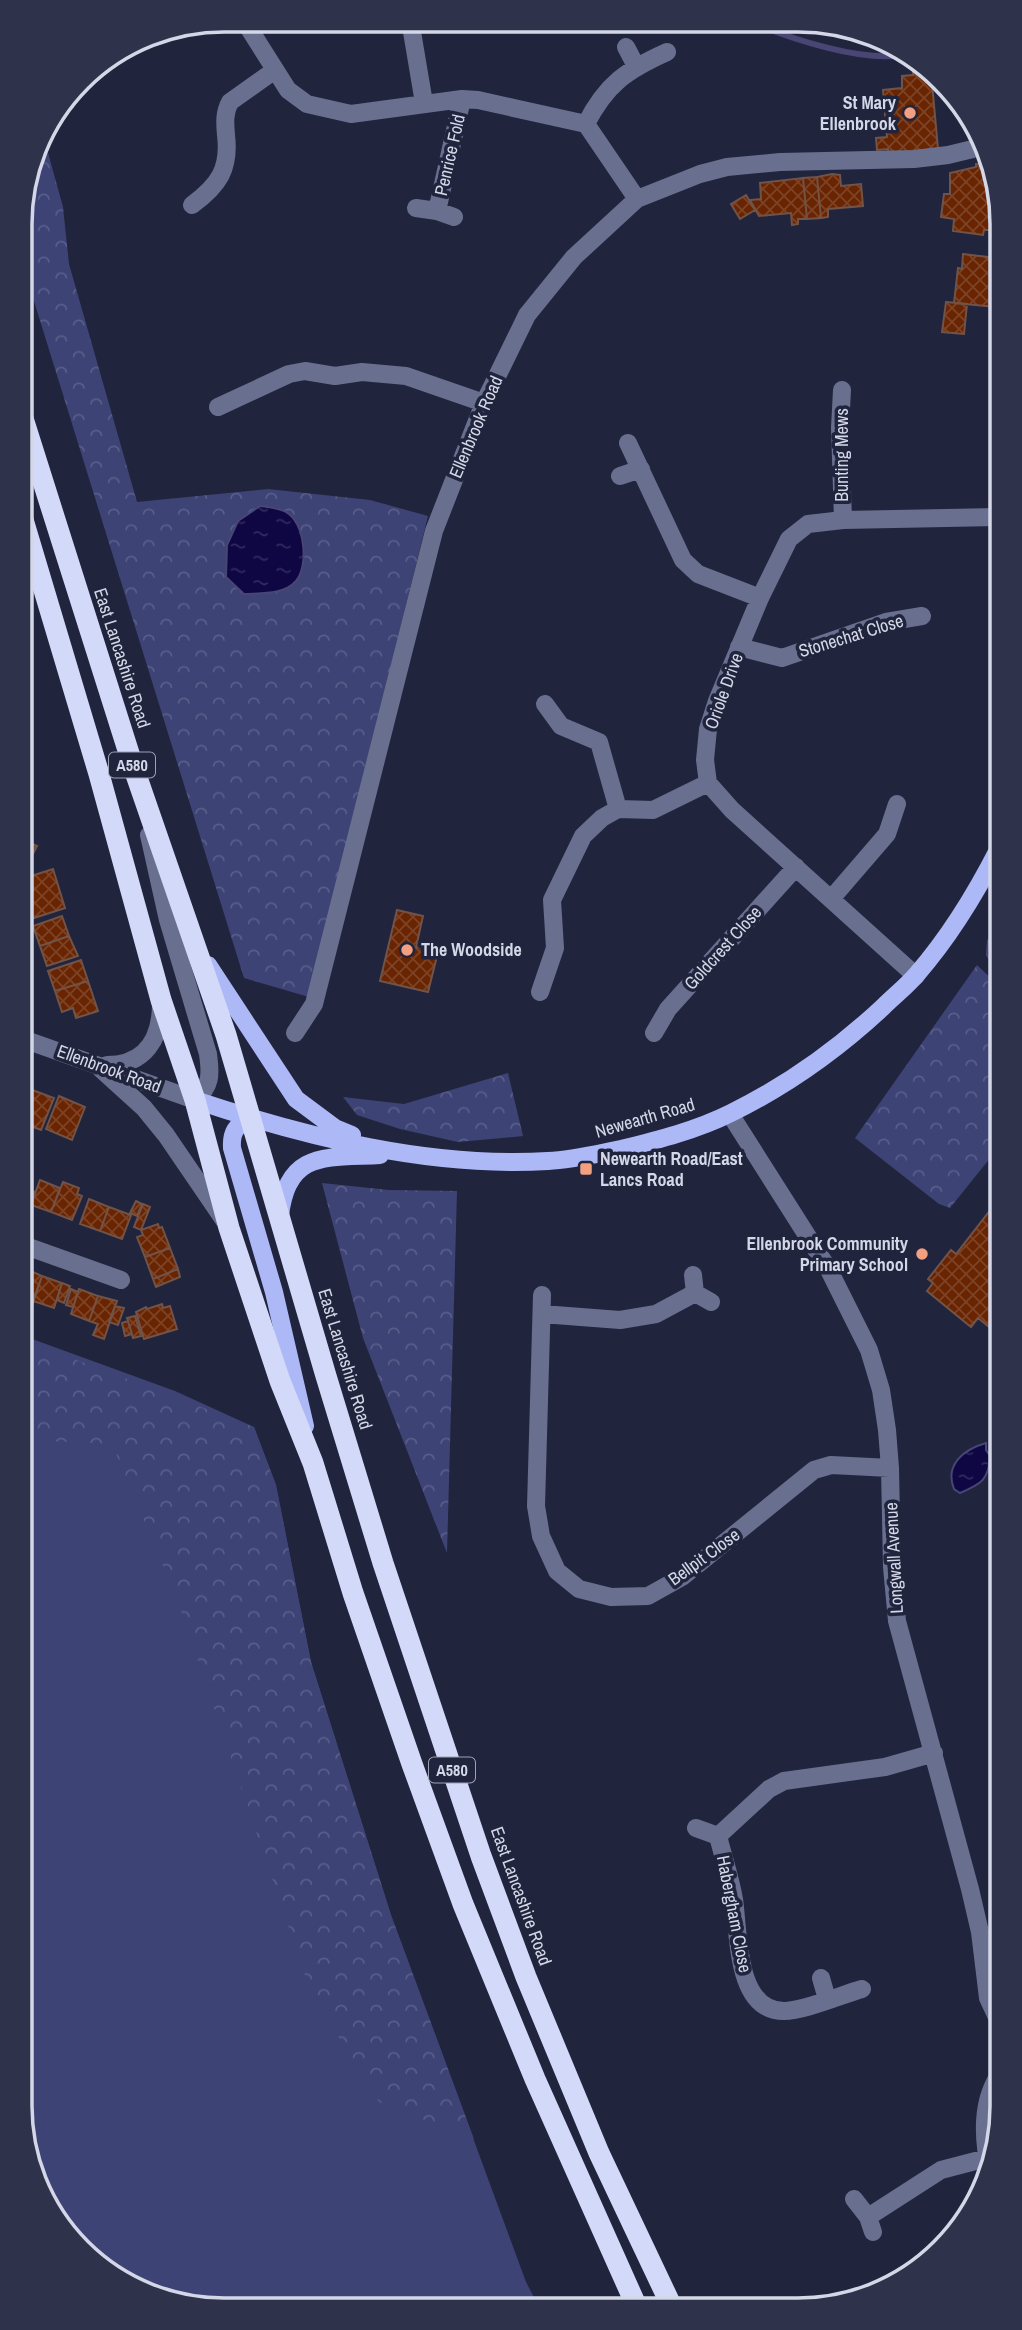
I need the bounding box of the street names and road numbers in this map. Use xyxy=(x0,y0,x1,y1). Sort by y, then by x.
street label: Penrice Fold xyxy=(428,112,471,198)
street label: Ellenbrook Road xyxy=(443,372,508,482)
street label: Bunting Mews xyxy=(829,408,854,502)
street label: East Lancashire Road xyxy=(88,585,157,731)
street label: Stonechat Close xyxy=(795,608,906,663)
street label: Oriole Drive xyxy=(698,649,749,732)
road number: A580 xyxy=(109,752,155,778)
street label: Goldcrest Close xyxy=(678,900,767,995)
street label: Ellenbrook Road xyxy=(54,1038,165,1099)
street label: Newearth Road xyxy=(592,1091,698,1144)
street label: East Lancashire Road xyxy=(312,1285,379,1432)
street label: Longwall Avenue xyxy=(878,1502,909,1614)
street label: Bellpit Close xyxy=(663,1522,745,1591)
road number: A580 xyxy=(429,1758,475,1782)
street label: East Lancashire Road xyxy=(485,1823,558,1969)
street label: Habergham Close xyxy=(711,1853,758,1975)

